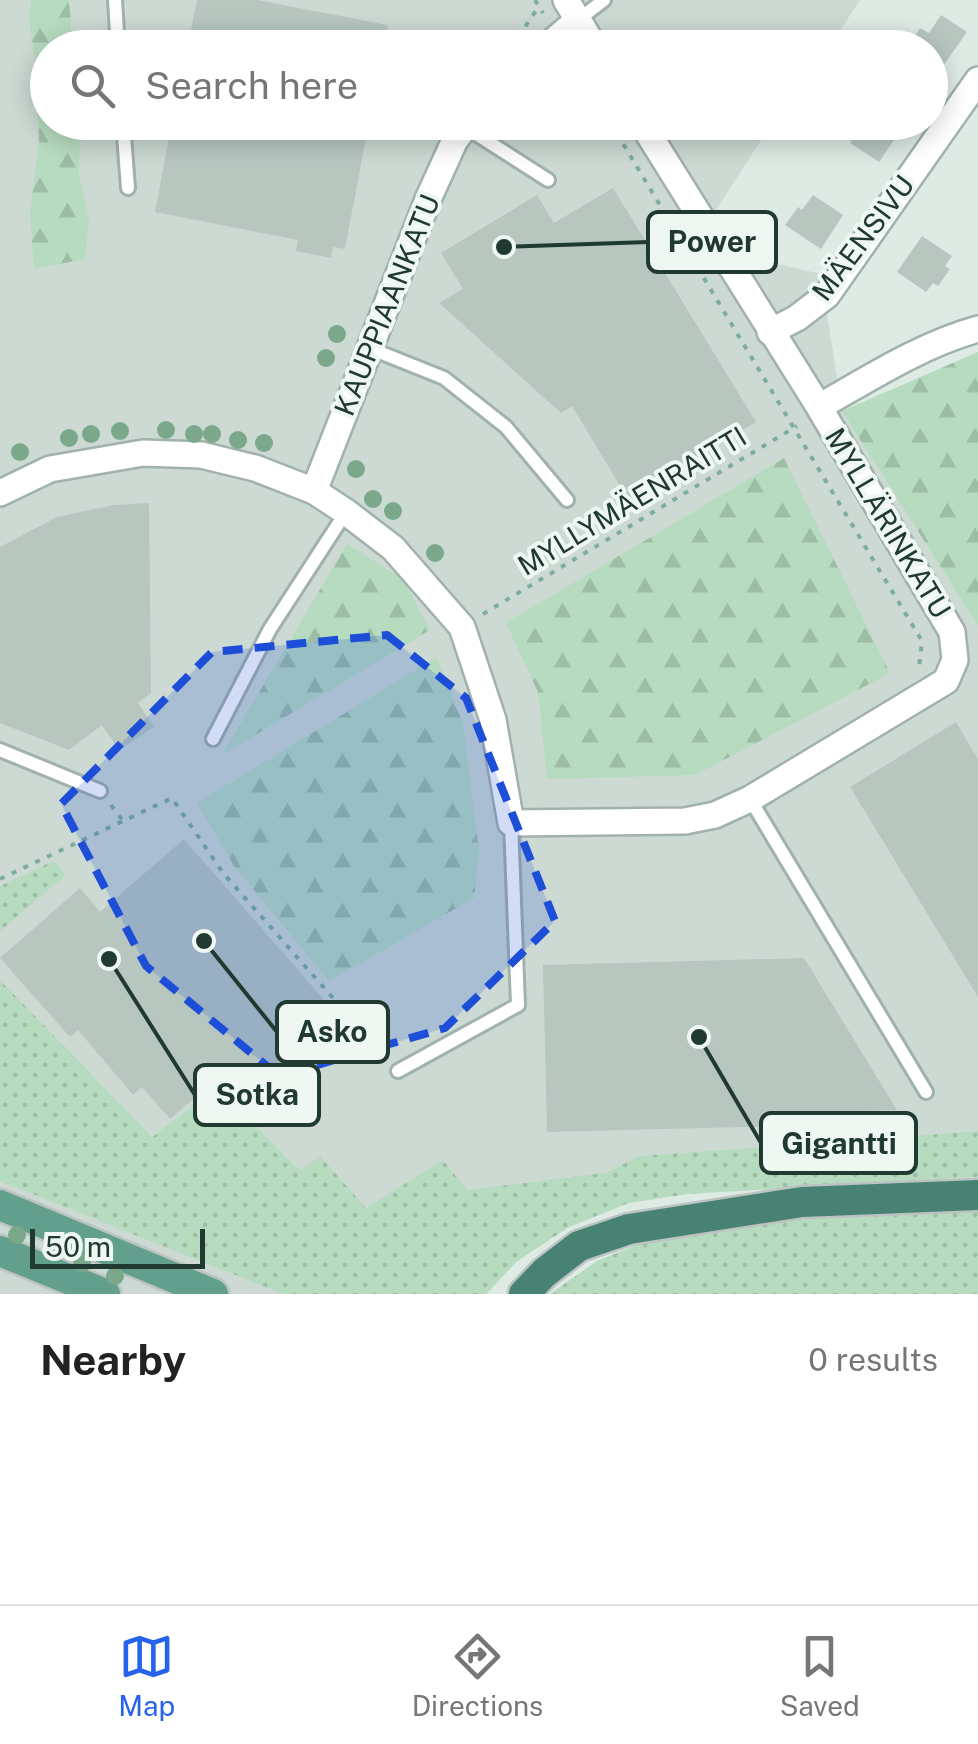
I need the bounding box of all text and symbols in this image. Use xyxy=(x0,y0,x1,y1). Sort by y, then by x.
search box xyxy=(30,30,948,140)
icon: search xyxy=(65,58,120,113)
text: Search here xyxy=(145,63,358,108)
street label: MÄENSIVU xyxy=(805,169,920,307)
street label: KAUPPIAANKATU xyxy=(327,189,446,420)
callout: Power xyxy=(648,212,776,272)
text: Power xyxy=(668,223,756,259)
street label: MYLLYMÄENRAITTI xyxy=(512,419,752,582)
street label: MYLLÄRINKATU xyxy=(819,422,958,624)
callout: Asko xyxy=(277,1002,388,1062)
text: Asko xyxy=(297,1013,368,1049)
callout: Sotka xyxy=(195,1065,319,1125)
text: Sotka xyxy=(215,1076,299,1112)
callout: Gigantti xyxy=(761,1113,916,1173)
text: Gigantti xyxy=(781,1125,897,1161)
scale bar xyxy=(30,1224,205,1268)
text: 50 m xyxy=(45,1230,111,1263)
text: Nearby xyxy=(40,1335,186,1384)
text: 0 results xyxy=(808,1341,938,1378)
tab: Map xyxy=(118,1629,175,1722)
tab: Directions xyxy=(412,1629,543,1722)
tab: Saved xyxy=(780,1629,860,1722)

